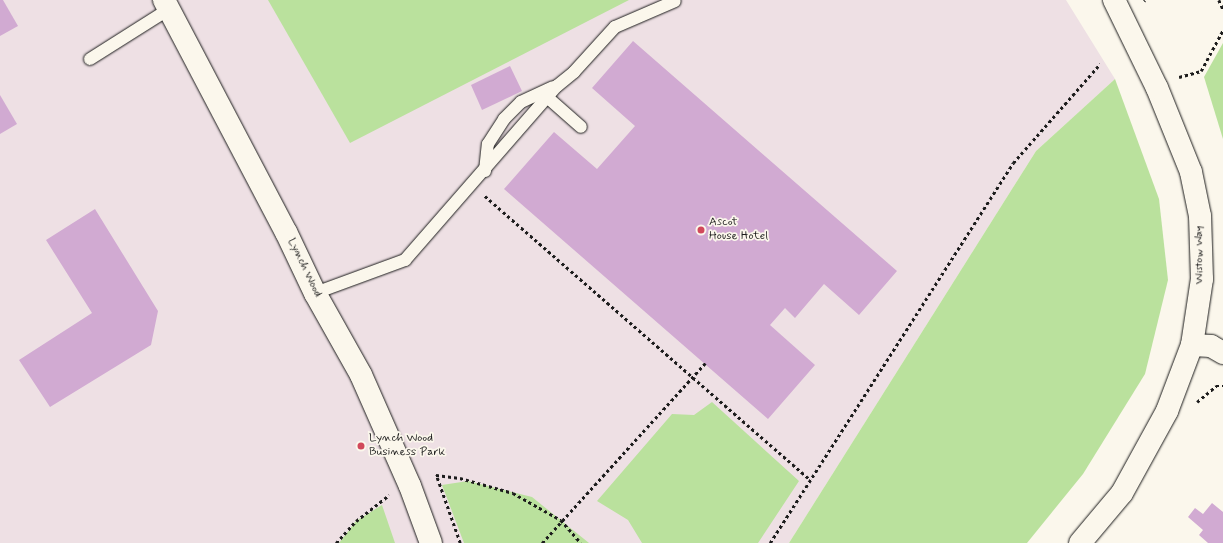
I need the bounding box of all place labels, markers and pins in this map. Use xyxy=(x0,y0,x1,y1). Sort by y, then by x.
place label: Ascot House Hotel xyxy=(709,216,765,244)
marker: Ascot House Hotel xyxy=(696,225,706,235)
place label: Lynch Wood Business Park xyxy=(369,432,443,460)
marker: Lynch Wood Business Park xyxy=(356,441,366,451)

